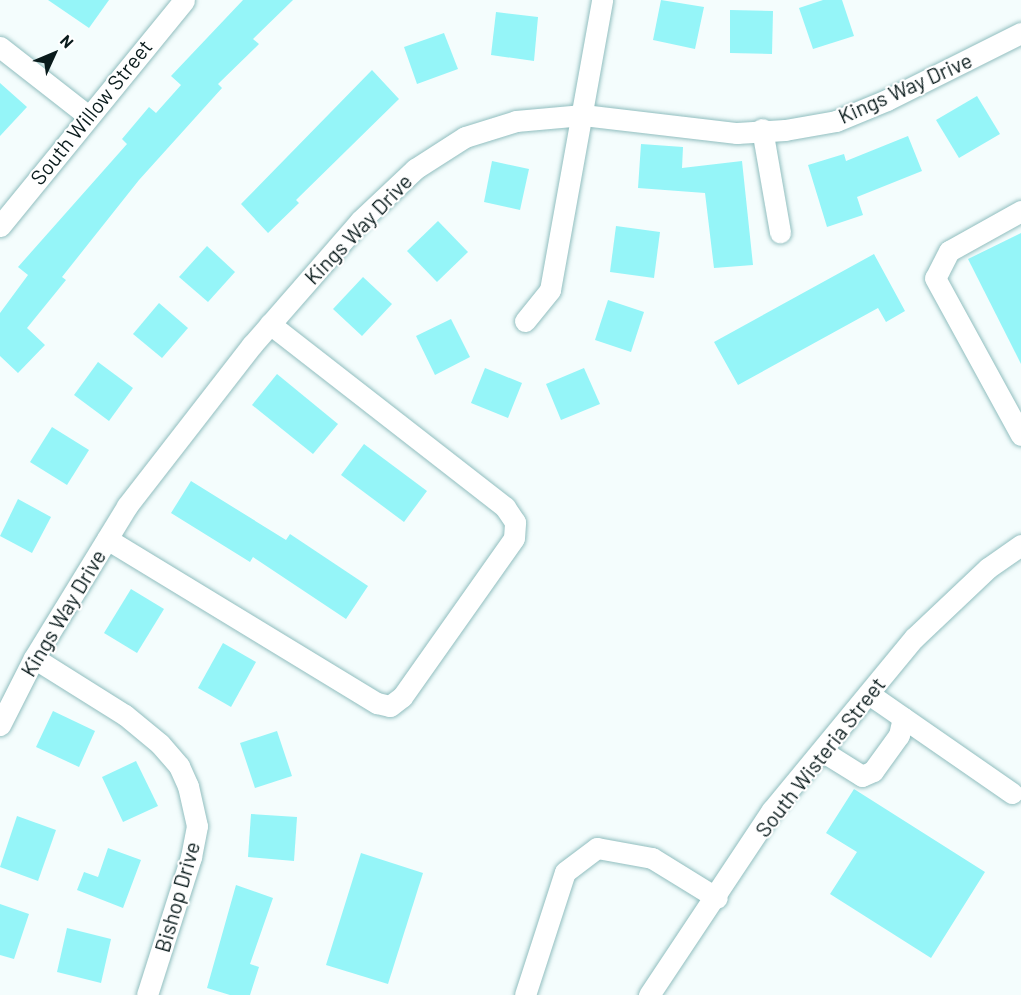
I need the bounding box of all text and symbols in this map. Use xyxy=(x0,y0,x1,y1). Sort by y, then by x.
north arrow xyxy=(24,24,84,84)
text: N xyxy=(57,31,78,52)
street label: South Willow Street xyxy=(25,34,157,190)
street label: Kings Way Drive xyxy=(834,47,976,129)
street label: Kings Way Drive xyxy=(299,169,417,289)
street label: Kings Way Drive xyxy=(15,545,111,681)
street label: South Wisteria Street xyxy=(750,672,890,842)
street label: Bishop Drive xyxy=(149,839,205,955)

